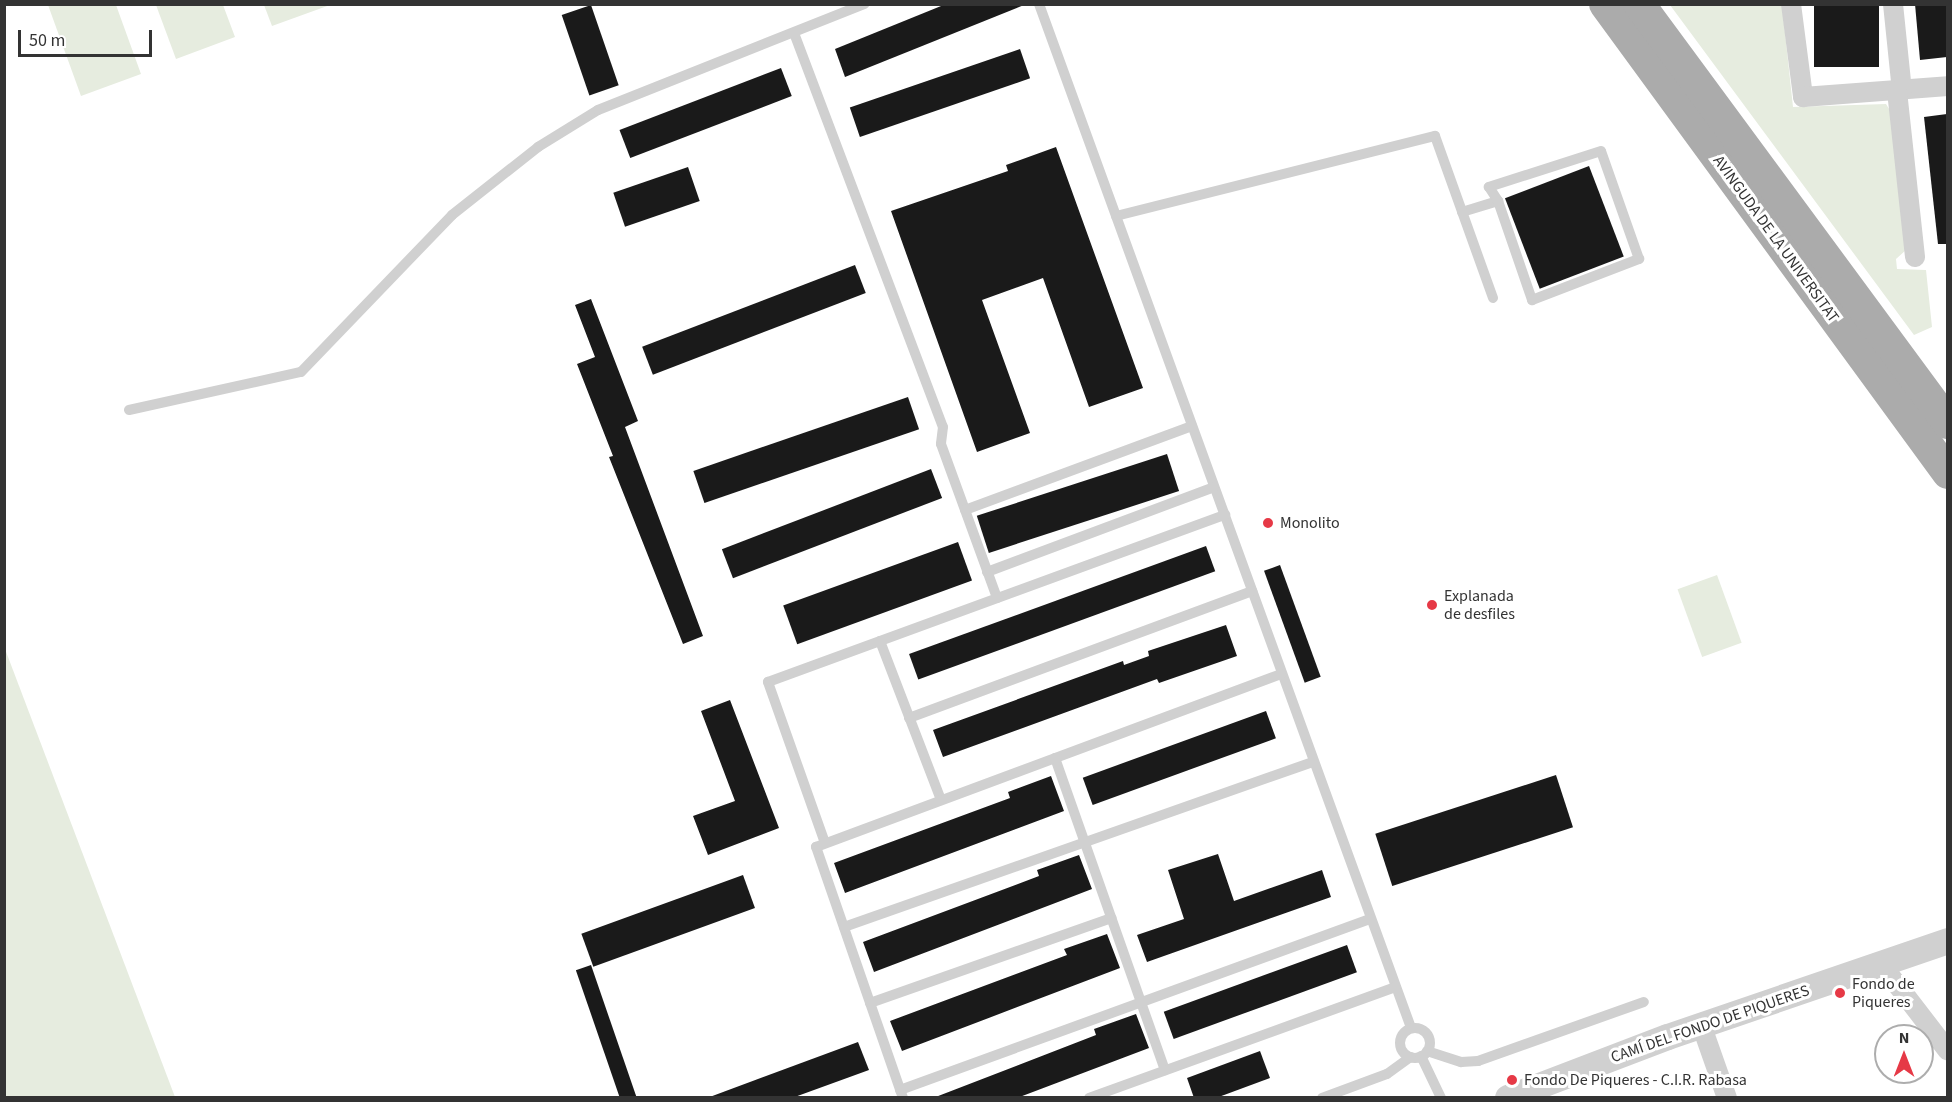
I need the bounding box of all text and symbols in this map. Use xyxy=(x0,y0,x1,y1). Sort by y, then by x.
scale bar xyxy=(21,18,154,56)
text: 50 m xyxy=(29,28,65,53)
street label: AVINGUDA DE LA UNIVERSITAT xyxy=(1709,152,1843,326)
place label: Monolito xyxy=(1280,513,1340,533)
marker: Monolito xyxy=(1261,516,1275,530)
place label: Explanada de desfiles xyxy=(1444,586,1515,624)
marker: Explanada de desfiles xyxy=(1425,598,1439,612)
place label: Fondo de Piqueres xyxy=(1852,974,1915,1012)
street label: CAMÍ DEL FONDO DE PIQUERES xyxy=(1608,981,1812,1067)
marker: Fondo de Piqueres xyxy=(1833,986,1847,1000)
north arrow xyxy=(1874,1024,1934,1084)
text: N xyxy=(1899,1027,1909,1049)
place label: Fondo De Piqueres - C.I.R. Rabasa xyxy=(1524,1070,1747,1090)
marker: Fondo De Piqueres - C.I.R. Rabasa xyxy=(1505,1073,1519,1087)

